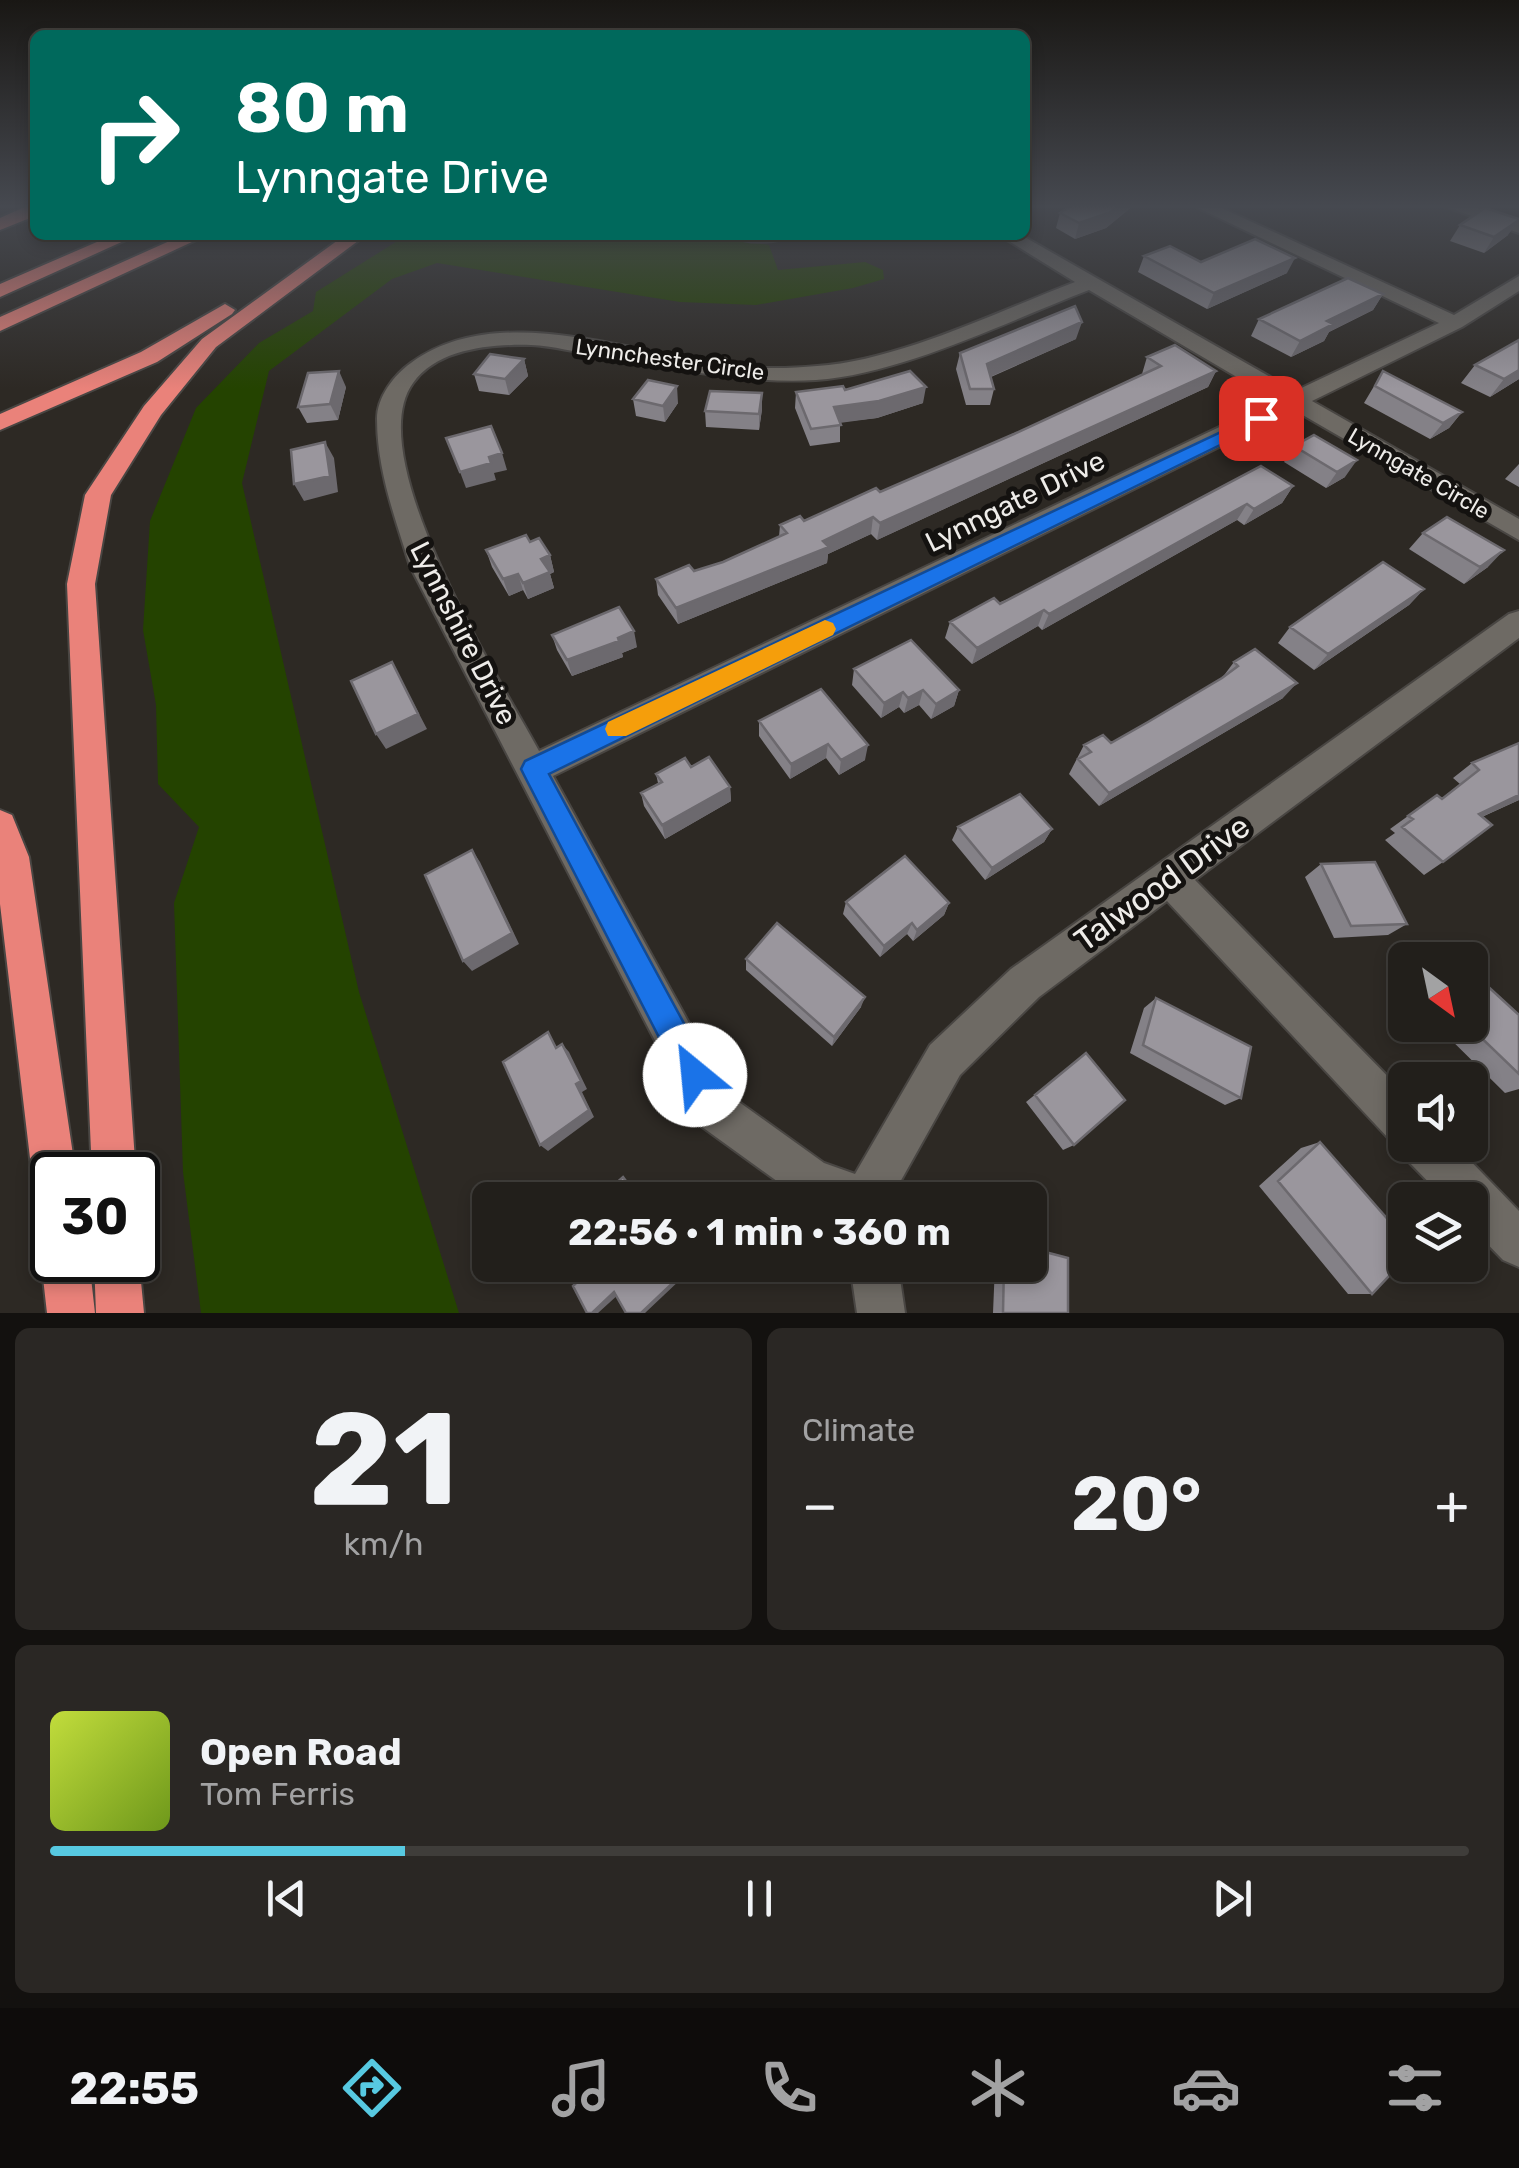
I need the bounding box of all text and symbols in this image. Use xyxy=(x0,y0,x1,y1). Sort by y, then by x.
text: 80 m xyxy=(235,67,409,150)
icon: right xyxy=(70,70,200,200)
text: Lynngate Drive xyxy=(235,151,549,204)
street label: Lynnchester Circle xyxy=(574,333,766,386)
pin xyxy=(1219,376,1304,461)
icon: arrive xyxy=(1234,391,1289,446)
street label: Lynngate Circle xyxy=(1343,422,1494,525)
street label: Lynngate Drive xyxy=(920,444,1110,559)
street label: Lynnshire Drive xyxy=(403,536,524,730)
street label: Talwood Drive xyxy=(1067,807,1257,959)
north arrow xyxy=(1388,942,1488,1042)
map controls xyxy=(1388,942,1488,1282)
position arrow xyxy=(643,1023,747,1127)
button: sound xyxy=(1388,1062,1488,1162)
speed limit sign: 30 xyxy=(30,1152,160,1282)
button: layers xyxy=(1388,1182,1488,1282)
text: 22:56 · 1 min · 360 m xyxy=(568,1209,951,1255)
text: 21 xyxy=(309,1382,458,1537)
text: Climate xyxy=(802,1411,915,1449)
text: 20° xyxy=(1071,1460,1202,1549)
text: − xyxy=(802,1473,838,1538)
text: + xyxy=(1435,1473,1469,1538)
text: km/h xyxy=(344,1525,423,1563)
text: Open Road xyxy=(200,1729,402,1775)
text: Tom Ferris xyxy=(200,1775,355,1813)
icon: previous xyxy=(259,1871,314,1926)
icon: pause xyxy=(732,1871,787,1926)
icon: next xyxy=(1205,1871,1260,1926)
icon: directions xyxy=(337,2053,407,2123)
icon: music xyxy=(546,2053,616,2123)
icon: phone xyxy=(754,2053,824,2123)
icon: climate xyxy=(963,2053,1033,2123)
icon: car xyxy=(1171,2053,1241,2123)
icon: filters xyxy=(1380,2053,1450,2123)
text: 22:55 xyxy=(69,2062,199,2115)

